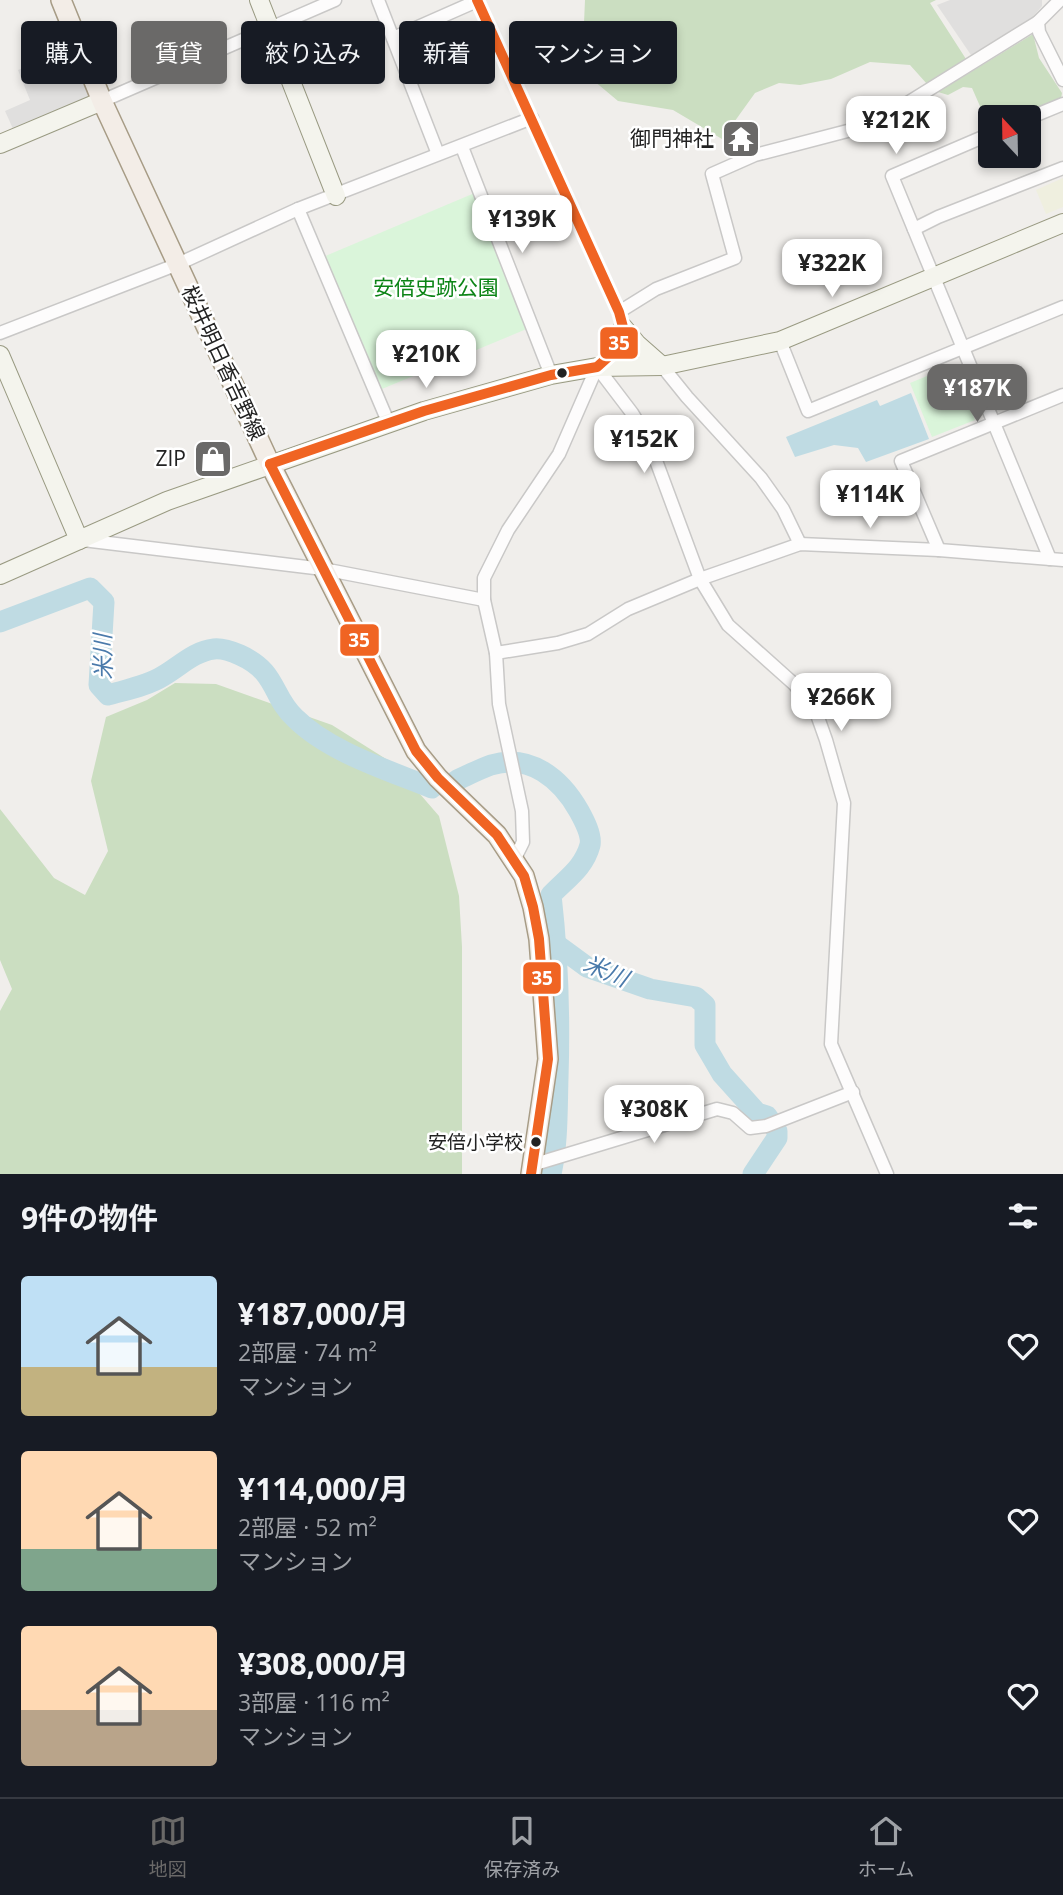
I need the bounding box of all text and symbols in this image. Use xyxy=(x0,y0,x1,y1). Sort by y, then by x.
chip: 購入 xyxy=(21,21,117,84)
chip: 賃貸 xyxy=(131,21,227,84)
chip: 絞り込み xyxy=(241,21,385,84)
chip: 新着 xyxy=(399,21,495,84)
chip: マンション xyxy=(509,21,677,84)
pin: ¥212K xyxy=(847,96,945,156)
text: ¥212K xyxy=(862,103,930,135)
north arrow xyxy=(978,105,1041,168)
map controls xyxy=(978,105,1041,168)
temple icon: 御門神社 xyxy=(720,118,762,160)
place label: 御門神社 xyxy=(630,124,714,152)
pin: ¥139K xyxy=(473,196,571,255)
text: ¥139K xyxy=(488,202,556,234)
pin: ¥322K xyxy=(783,240,881,299)
text: ¥322K xyxy=(798,246,866,278)
park label: 安倍史跡公園 xyxy=(373,273,499,301)
street label: 桜井明日香吉野線 xyxy=(176,281,272,445)
line badge: 35 xyxy=(599,326,639,360)
pin: ¥210K xyxy=(377,330,475,390)
text: 35 xyxy=(608,330,630,356)
text: ¥210K xyxy=(392,337,460,369)
pin: ¥187K xyxy=(928,364,1026,424)
unlabelled marker xyxy=(555,366,569,380)
text: ¥187K xyxy=(943,371,1011,403)
pin: ¥152K xyxy=(595,416,693,475)
text: ¥152K xyxy=(610,422,678,454)
shop icon: ZIP xyxy=(192,438,234,480)
place label: ZIP xyxy=(155,444,186,472)
pin: ¥114K xyxy=(821,470,919,530)
text: ¥114K xyxy=(836,477,904,509)
line badge: 35 xyxy=(339,623,380,657)
text: 35 xyxy=(348,627,370,653)
water label: 米川 xyxy=(86,631,118,680)
pin: ¥266K xyxy=(792,674,890,733)
text: ¥266K xyxy=(807,680,875,712)
water label: 米川 xyxy=(579,946,637,995)
line badge: 35 xyxy=(522,961,562,995)
text: 35 xyxy=(531,965,553,991)
pin: ¥308K xyxy=(605,1086,703,1145)
text: ¥308K xyxy=(620,1092,688,1124)
place label: 安倍小学校 xyxy=(428,1129,523,1155)
marker: 安倍小学校 xyxy=(529,1135,543,1149)
text: 9件の物件 xyxy=(21,1197,158,1238)
icon: filters xyxy=(1004,1197,1042,1235)
text: ¥187,000/月 xyxy=(238,1293,409,1334)
icon: home xyxy=(77,1304,161,1388)
icon: heart xyxy=(1004,1327,1042,1365)
text: 2部屋 · 74 m² xyxy=(238,1336,377,1368)
text: マンション xyxy=(238,1370,353,1402)
text: ¥114,000/月 xyxy=(238,1468,409,1509)
icon: home xyxy=(77,1479,161,1563)
icon: heart xyxy=(1004,1502,1042,1540)
text: 2部屋 · 52 m² xyxy=(238,1511,377,1543)
text: マンション xyxy=(238,1545,353,1577)
text: ¥308,000/月 xyxy=(238,1643,409,1684)
icon: home xyxy=(77,1654,161,1738)
icon: heart xyxy=(1004,1677,1042,1715)
text: 3部屋 · 116 m² xyxy=(238,1686,390,1718)
text: マンション xyxy=(238,1720,353,1752)
tab: 地図 xyxy=(149,1812,187,1882)
tab: 保存済み xyxy=(484,1812,560,1882)
tab: ホーム xyxy=(858,1812,914,1882)

